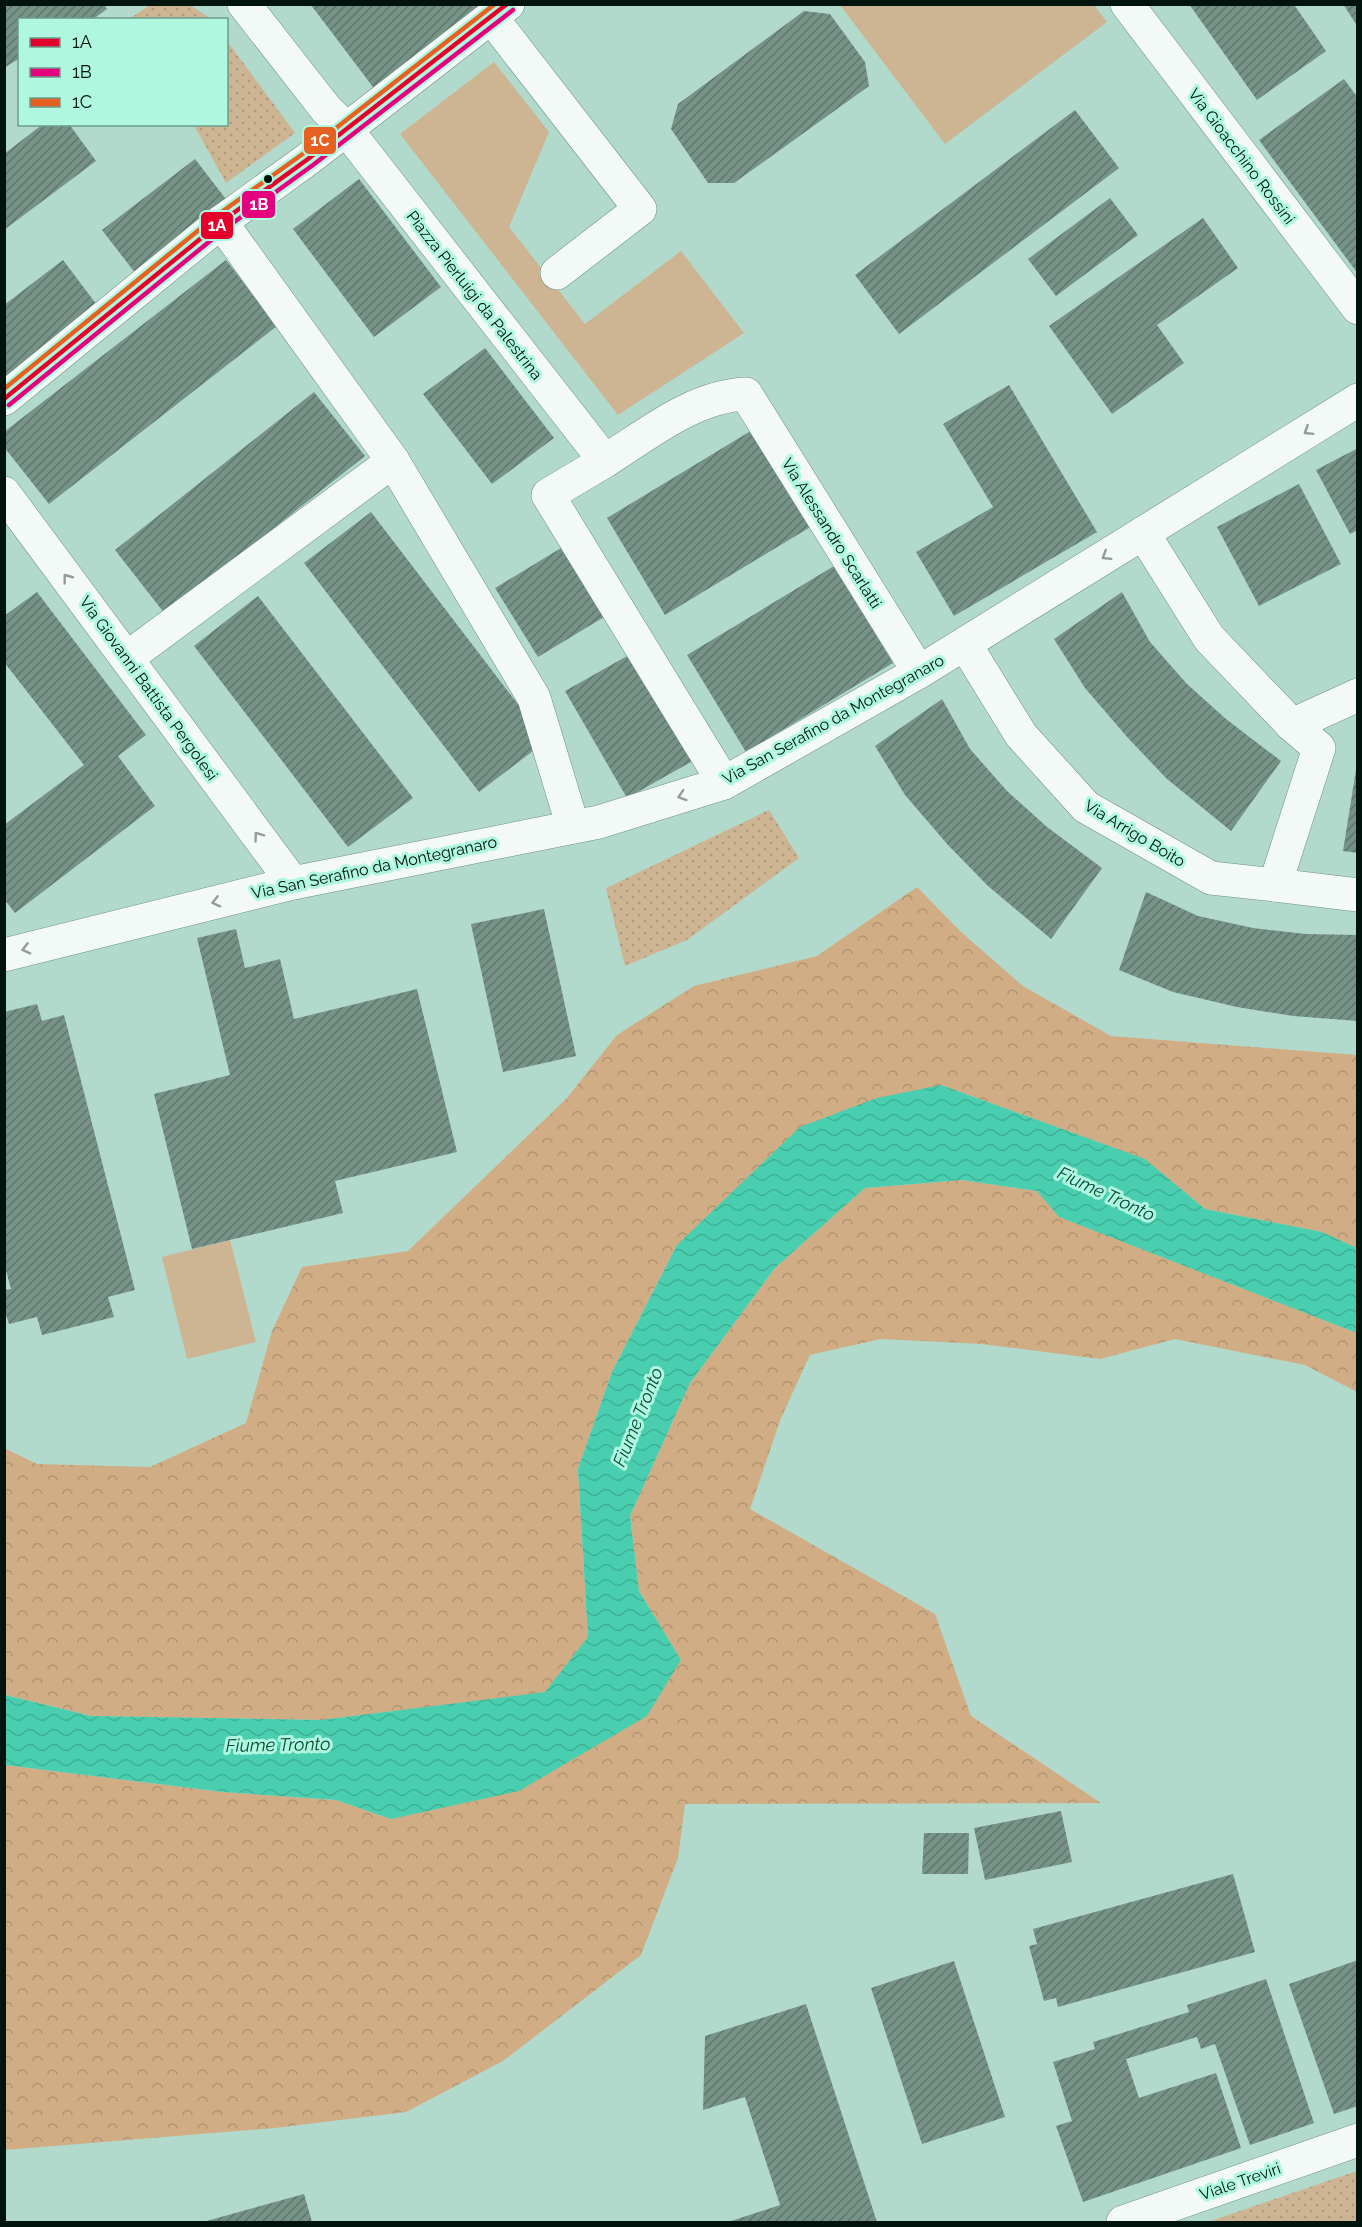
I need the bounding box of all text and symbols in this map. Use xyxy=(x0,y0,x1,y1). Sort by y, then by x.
legend xyxy=(18,18,228,126)
text: 1A xyxy=(72,31,92,52)
text: 1B xyxy=(72,61,92,82)
street label: Via Gioacchino Rossini xyxy=(1184,85,1299,228)
text: 1C xyxy=(72,91,92,112)
line badge: 1C xyxy=(303,126,337,155)
text: 1C xyxy=(311,131,329,150)
unlabelled marker xyxy=(262,173,274,185)
line badge: 1B xyxy=(241,190,276,219)
text: 1B xyxy=(250,195,269,214)
street label: Piazza Pierluigi da Palestrina xyxy=(403,207,547,384)
line badge: 1A xyxy=(200,211,234,240)
text: 1A xyxy=(208,216,227,235)
one-way arrow xyxy=(1304,424,1315,435)
street label: Via Alessandro Scarlatti xyxy=(777,455,886,612)
one-way arrow xyxy=(1102,548,1112,560)
one-way arrow xyxy=(64,574,75,585)
street label: Via Giovanni Battista Pergolesi xyxy=(75,593,222,784)
street label: Via San Serafino da Montegranaro xyxy=(719,650,947,788)
one-way arrow xyxy=(677,789,688,801)
street label: Via Arrigo Boito xyxy=(1081,796,1189,871)
street label: Via San Serafino da Montegranaro xyxy=(250,832,499,903)
one-way arrow xyxy=(254,832,265,843)
one-way arrow xyxy=(211,895,221,908)
one-way arrow xyxy=(22,942,32,955)
water label: Fiume Tronto xyxy=(1054,1162,1158,1225)
water label: Fiume Tronto xyxy=(608,1364,667,1469)
water label: Fiume Tronto xyxy=(225,1733,331,1756)
street label: Viale Treviri xyxy=(1197,2159,1283,2204)

